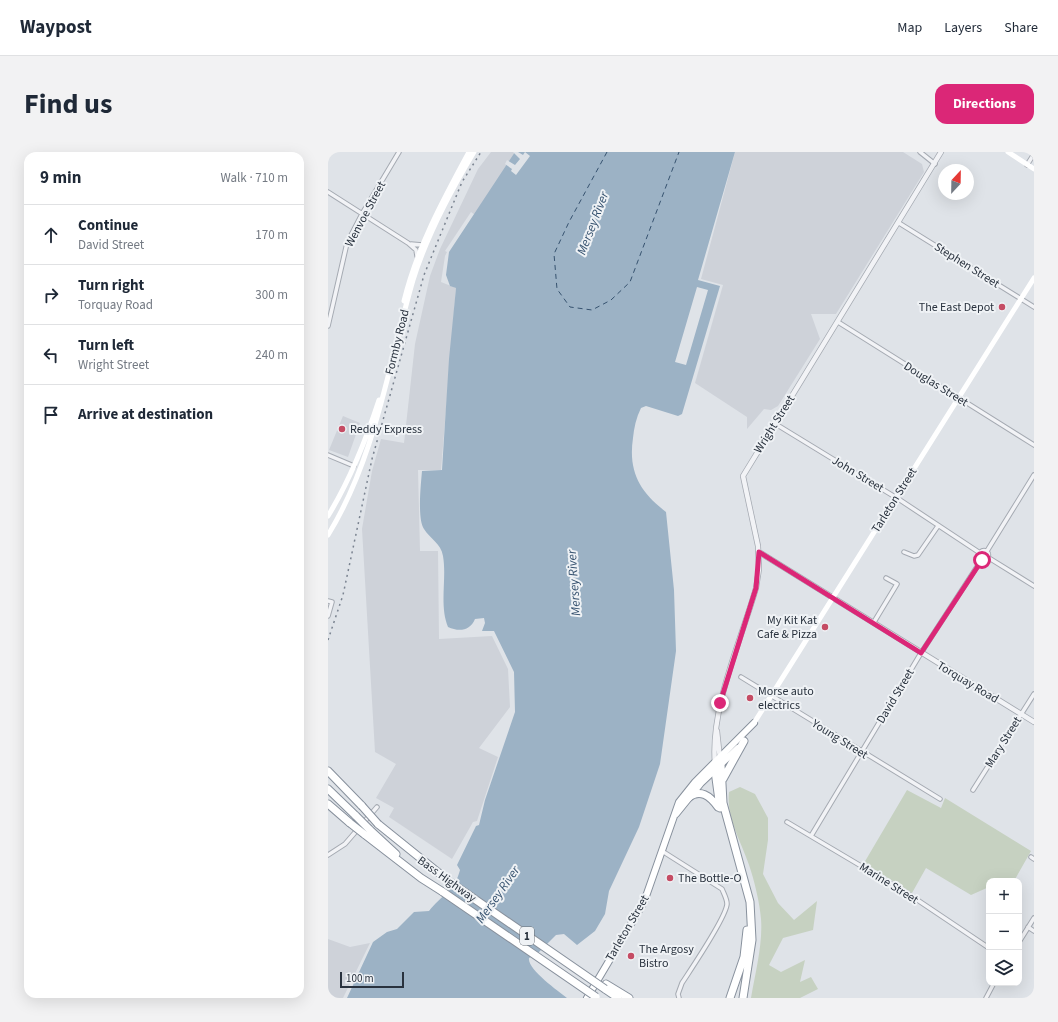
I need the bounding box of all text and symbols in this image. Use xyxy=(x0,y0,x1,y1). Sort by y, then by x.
text: Waypost xyxy=(20,14,92,41)
text: Map xyxy=(897,18,922,38)
text: Layers xyxy=(944,18,982,38)
text: Share xyxy=(1004,18,1038,38)
text: Find us xyxy=(24,84,112,124)
button: Directions xyxy=(935,84,1034,124)
north arrow xyxy=(938,164,974,200)
text: 9 min xyxy=(40,166,81,190)
text: Walk · 710 m xyxy=(220,169,288,187)
street label: Wenvoe Street xyxy=(341,178,390,250)
water label: Mersey River xyxy=(573,189,613,258)
text: Continue xyxy=(78,215,138,236)
icon: ahead xyxy=(40,224,62,246)
text: 170 m xyxy=(255,226,288,244)
text: David Street xyxy=(78,236,144,254)
street label: Stephen Street xyxy=(931,239,1003,292)
text: Turn right xyxy=(78,275,144,296)
icon: right xyxy=(40,284,62,306)
text: 300 m xyxy=(255,286,288,304)
text: Torquay Road xyxy=(78,296,153,314)
place label: The East Depot xyxy=(919,299,994,316)
marker: The East Depot xyxy=(997,302,1007,312)
street label: Formby Road xyxy=(381,308,414,377)
text: Turn left xyxy=(78,335,134,356)
icon: left xyxy=(40,344,62,366)
text: 240 m xyxy=(255,346,288,364)
text: Wright Street xyxy=(78,356,149,374)
street label: Douglas Street xyxy=(900,358,971,411)
street label: Wright Street xyxy=(750,392,799,457)
icon: arrive xyxy=(40,404,62,426)
text: Arrive at destination xyxy=(78,404,213,425)
place label: Reddy Express xyxy=(350,421,422,438)
marker: Reddy Express xyxy=(337,424,347,434)
street label: John Street xyxy=(829,452,887,497)
street label: Tarleton Street xyxy=(868,464,921,536)
water label: Mersey River xyxy=(563,549,585,617)
route start xyxy=(973,551,991,569)
place label: My Kit Kat Cafe & Pizza xyxy=(757,612,817,643)
marker: My Kit Kat Cafe & Pizza xyxy=(820,622,830,632)
street label: Torquay Road xyxy=(934,657,1002,708)
street label: David Street xyxy=(872,666,918,727)
place label: Morse auto electrics xyxy=(758,683,814,714)
marker: Morse auto electrics xyxy=(745,693,755,703)
route end xyxy=(711,694,729,712)
street label: Mary Street xyxy=(981,713,1026,771)
street label: Young Street xyxy=(808,715,871,763)
street label: Bass Highway xyxy=(414,852,480,907)
street label: Marine Street xyxy=(856,858,922,908)
water label: Mersey River xyxy=(471,862,525,927)
place label: The Bottle-O xyxy=(678,870,741,887)
marker: The Bottle-O xyxy=(665,873,675,883)
map controls xyxy=(986,878,1022,986)
button: + xyxy=(986,878,1022,914)
street label: Tarleton Street xyxy=(602,892,653,965)
button: − xyxy=(986,914,1022,950)
road number: 1 xyxy=(520,927,534,945)
place label: The Argosy Bistro xyxy=(639,941,694,972)
button: layers xyxy=(986,950,1022,986)
marker: The Argosy Bistro xyxy=(626,951,636,961)
scale bar xyxy=(340,970,404,989)
text: 100 m xyxy=(346,971,374,986)

